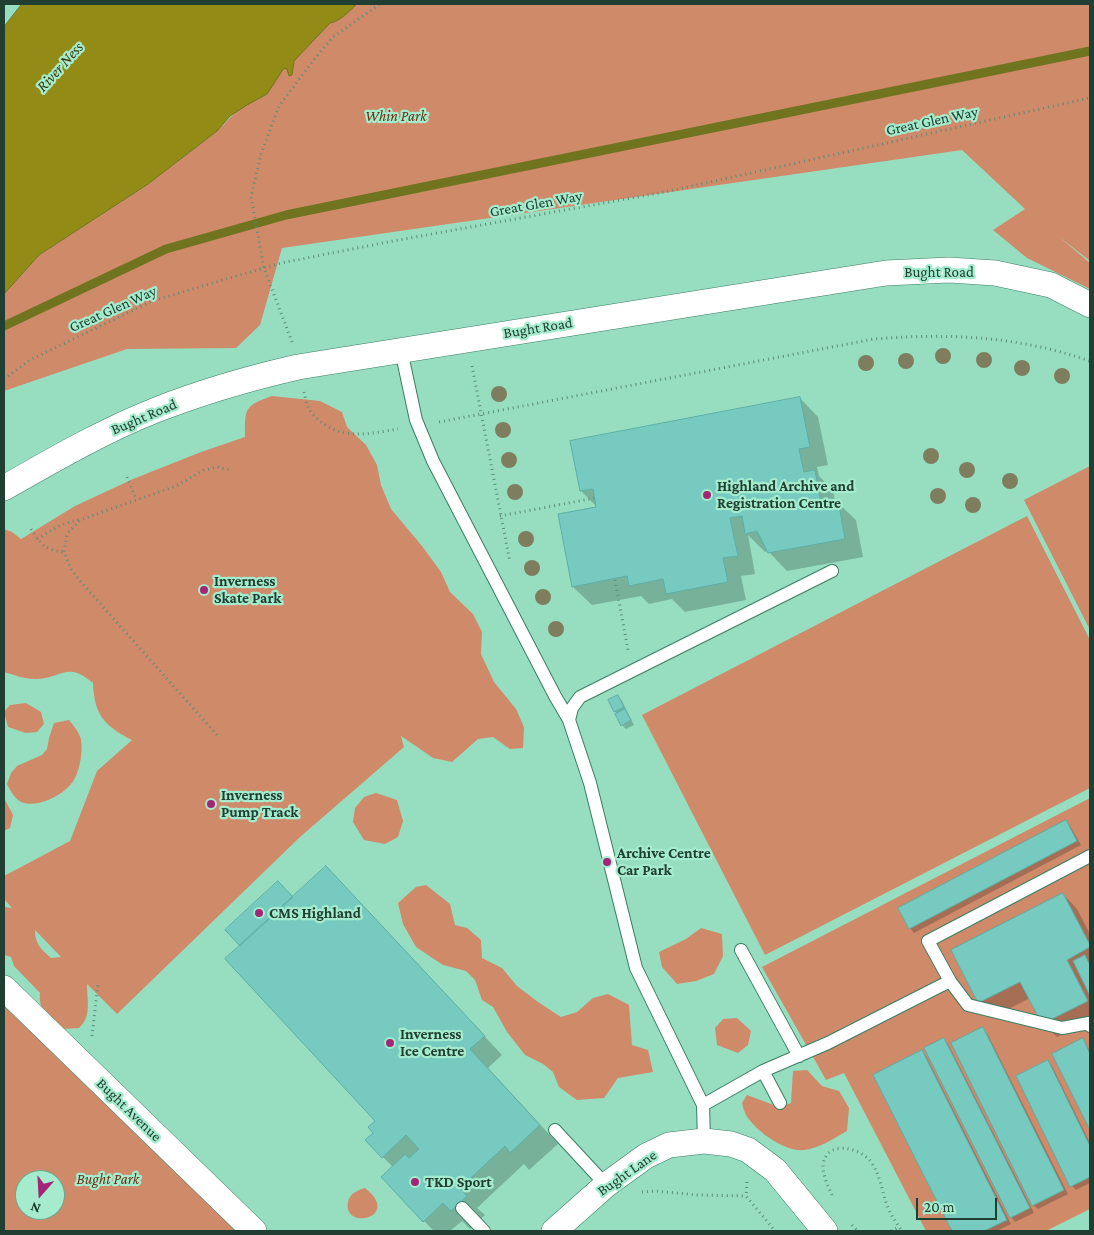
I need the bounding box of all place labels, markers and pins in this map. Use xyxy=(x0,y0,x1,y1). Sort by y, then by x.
place label: Highland Archive and Registration Centre xyxy=(717,477,854,512)
marker: Highland Archive and Registration Centre xyxy=(701,489,713,501)
place label: Inverness Skate Park xyxy=(214,572,281,607)
marker: Inverness Skate Park xyxy=(198,584,210,596)
place label: Inverness Pump Track xyxy=(221,786,298,821)
marker: Inverness Pump Track xyxy=(205,798,217,810)
place label: Archive Centre Car Park xyxy=(617,844,711,879)
marker: Archive Centre Car Park xyxy=(601,856,613,868)
place label: CMS Highland xyxy=(269,904,361,922)
marker: CMS Highland xyxy=(253,907,265,919)
place label: Inverness Ice Centre xyxy=(400,1025,464,1060)
marker: Inverness Ice Centre xyxy=(384,1037,396,1049)
place label: TKD Sport xyxy=(425,1173,492,1191)
marker: TKD Sport xyxy=(409,1176,421,1188)

